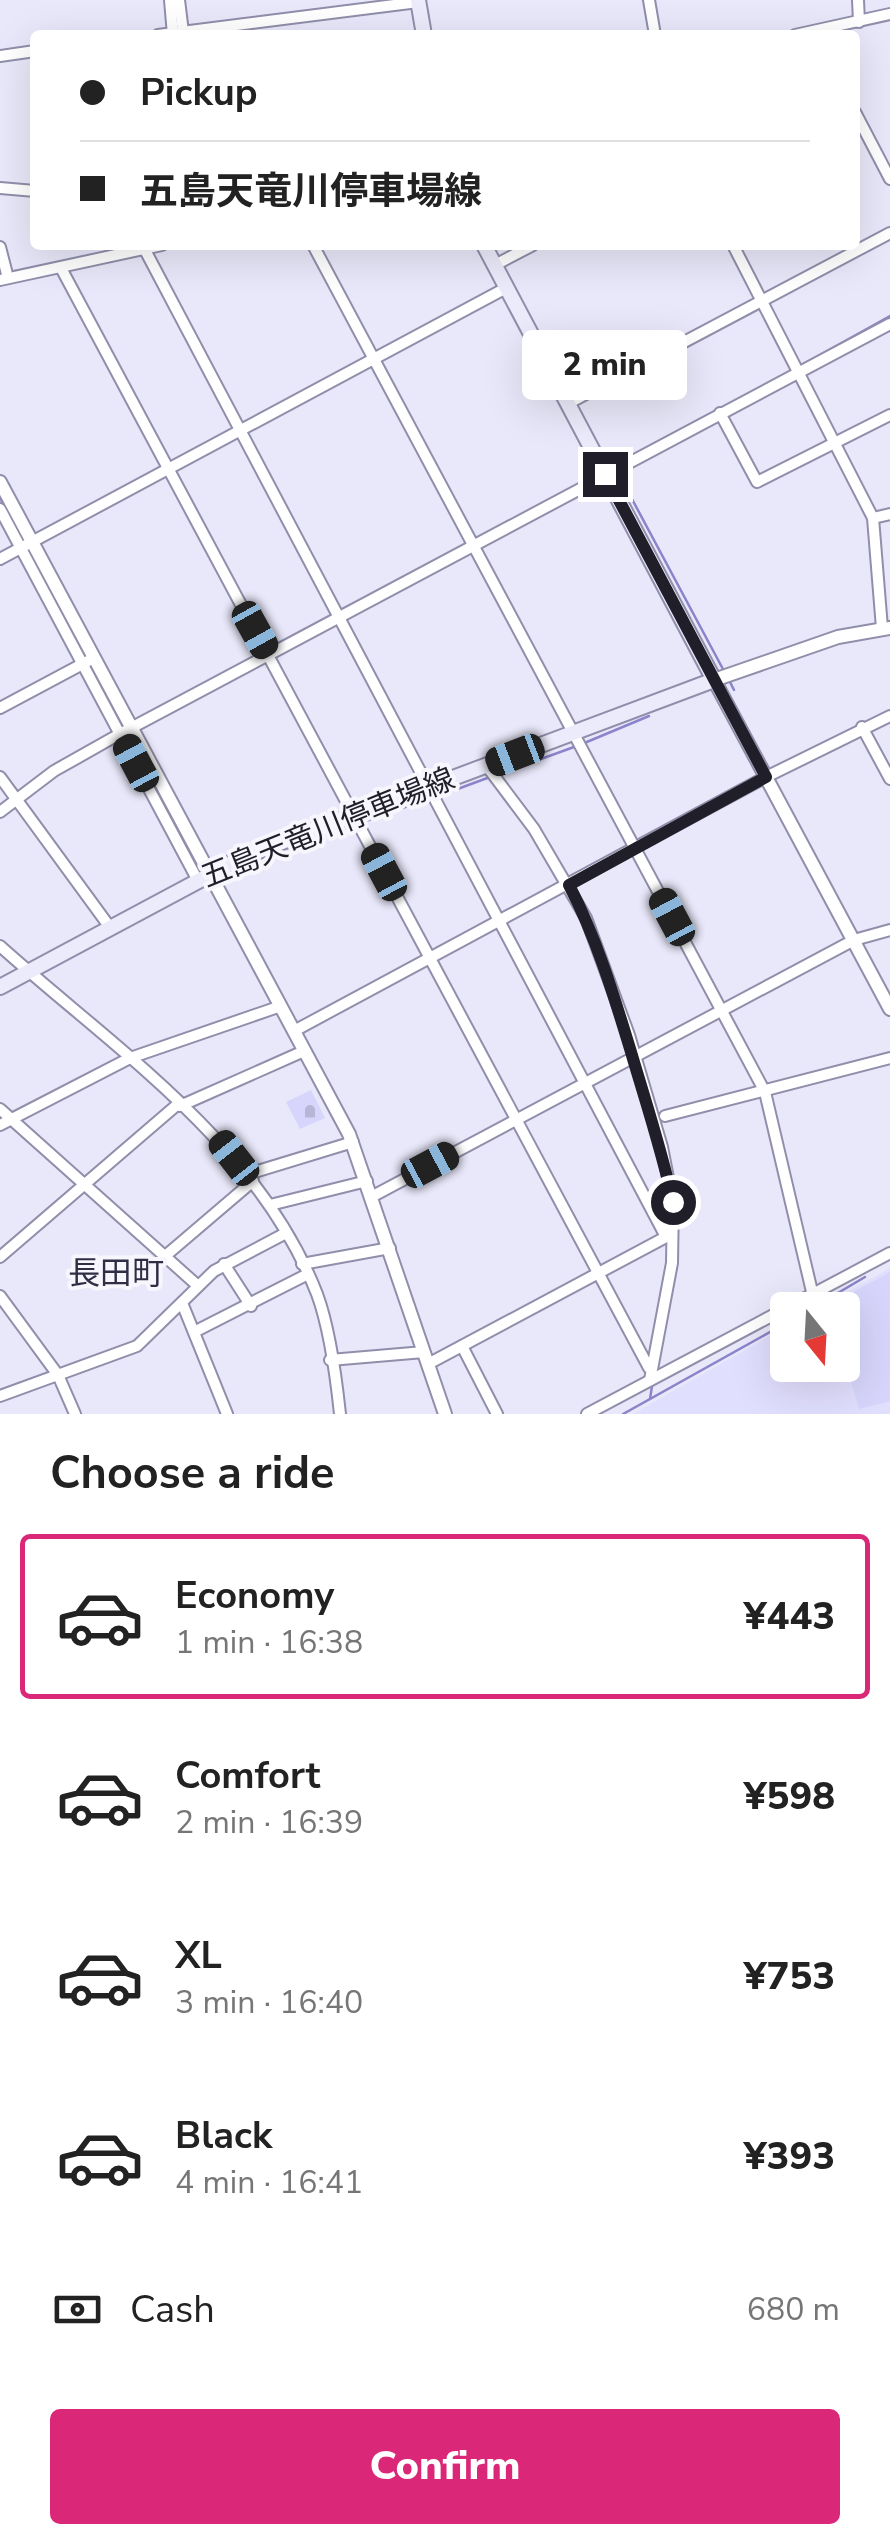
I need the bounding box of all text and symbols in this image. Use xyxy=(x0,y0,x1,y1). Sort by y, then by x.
text: Pickup xyxy=(140,67,258,118)
text: 五島天竜川停車場線 xyxy=(140,166,482,217)
callout: 2 min xyxy=(522,329,688,399)
text: 2 min xyxy=(562,343,647,386)
route end xyxy=(583,452,628,497)
car xyxy=(227,596,283,664)
car xyxy=(109,729,163,797)
car xyxy=(482,730,548,780)
street label: 五島天竜川停車場線 xyxy=(195,758,461,898)
car xyxy=(357,838,411,906)
car xyxy=(645,883,699,951)
car xyxy=(204,1125,264,1191)
car xyxy=(396,1138,464,1192)
route start xyxy=(651,1180,696,1225)
district label: 長田町 xyxy=(68,1252,164,1295)
north arrow xyxy=(770,1292,860,1382)
map controls xyxy=(770,1292,860,1382)
text: Choose a ride xyxy=(50,1443,335,1504)
text: Economy xyxy=(175,1570,334,1621)
icon: car xyxy=(55,1572,145,1662)
text: ¥443 xyxy=(744,1591,835,1642)
text: 1 min · 16:38 xyxy=(175,1621,363,1664)
text: Comfort xyxy=(175,1750,320,1801)
icon: car xyxy=(55,1752,145,1842)
text: ¥598 xyxy=(744,1771,835,1822)
text: 2 min · 16:39 xyxy=(175,1801,363,1844)
text: XL xyxy=(175,1930,222,1981)
icon: car xyxy=(55,1932,145,2022)
text: ¥753 xyxy=(744,1951,835,2002)
text: 3 min · 16:40 xyxy=(175,1981,363,2024)
text: Black xyxy=(175,2110,272,2161)
icon: car xyxy=(55,2112,145,2202)
text: ¥393 xyxy=(744,2131,835,2182)
text: 4 min · 16:41 xyxy=(175,2161,363,2204)
icon: cash xyxy=(50,2282,105,2337)
text: Cash xyxy=(130,2284,215,2335)
text: 680 m xyxy=(747,2288,840,2331)
button: Confirm xyxy=(50,2409,840,2524)

